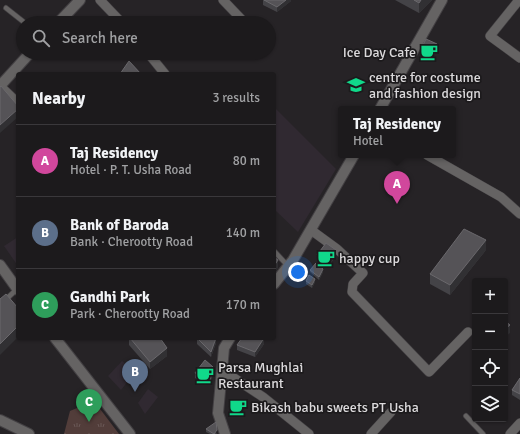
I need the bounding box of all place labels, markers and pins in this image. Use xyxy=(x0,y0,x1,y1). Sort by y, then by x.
cafe icon: Ice Day Cafe xyxy=(419,42,439,62)
place label: Ice Day Cafe xyxy=(343,44,416,61)
place label: centre for costume and fashion design xyxy=(369,69,481,102)
school or university icon: centre for costume and fashion design xyxy=(346,75,366,95)
pin: A xyxy=(384,171,410,204)
cafe icon: happy cup xyxy=(316,248,336,268)
place label: happy cup xyxy=(339,250,400,267)
pin: B xyxy=(122,359,148,392)
place label: Parsa Mughlai Restaurant xyxy=(218,359,303,392)
cafe icon: Parsa Mughlai Restaurant xyxy=(195,365,215,385)
pin: C xyxy=(76,389,102,422)
cafe icon: Bikash babu sweets PT Usha xyxy=(228,397,248,417)
place label: Bikash babu sweets PT Usha xyxy=(251,399,419,416)

